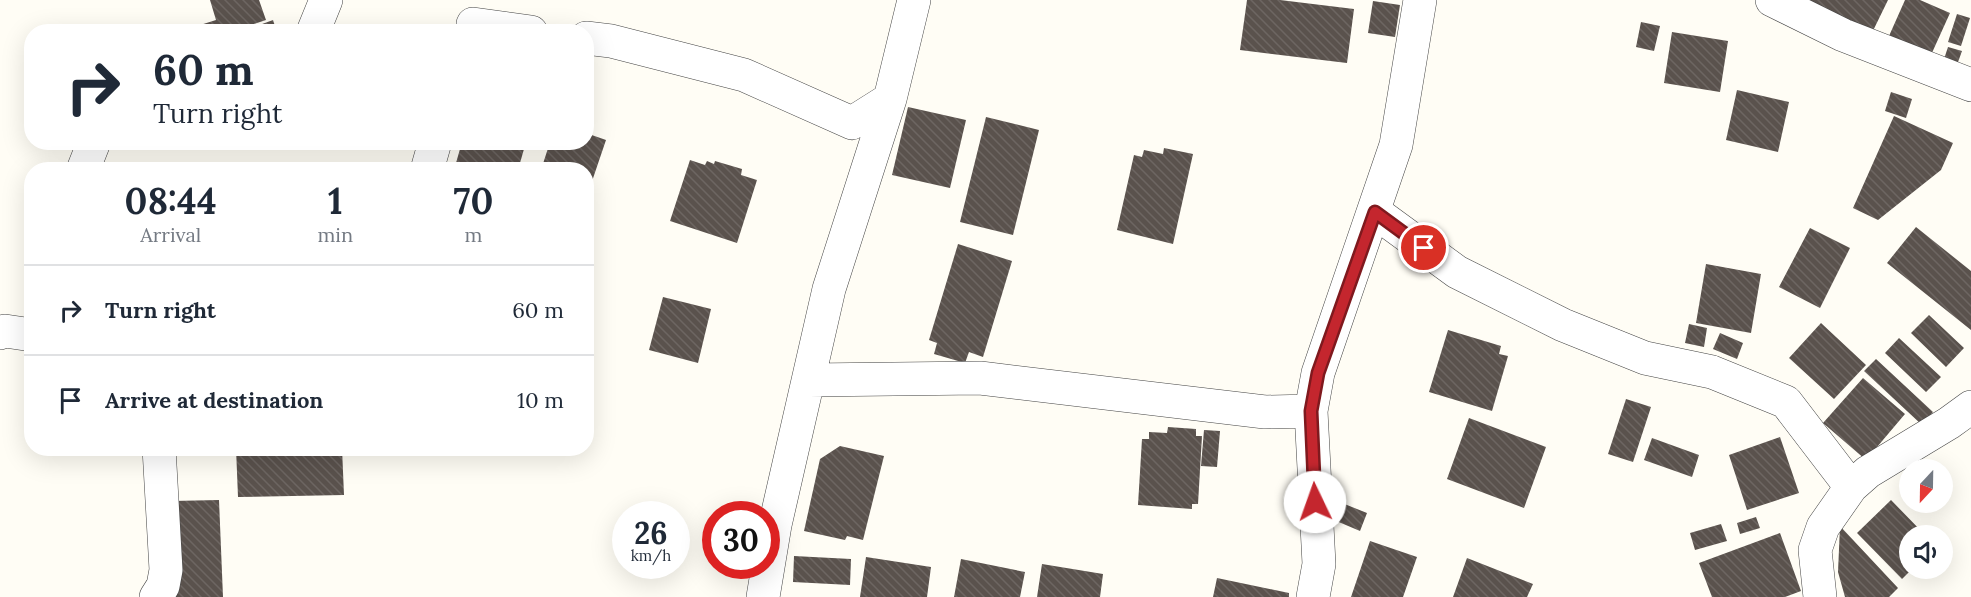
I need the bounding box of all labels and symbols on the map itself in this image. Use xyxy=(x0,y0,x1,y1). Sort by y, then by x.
pin xyxy=(1398,222,1449,273)
north arrow xyxy=(1899,459,1953,513)
position arrow xyxy=(1283,470,1347,534)
speed limit sign: 30 xyxy=(702,501,780,579)

